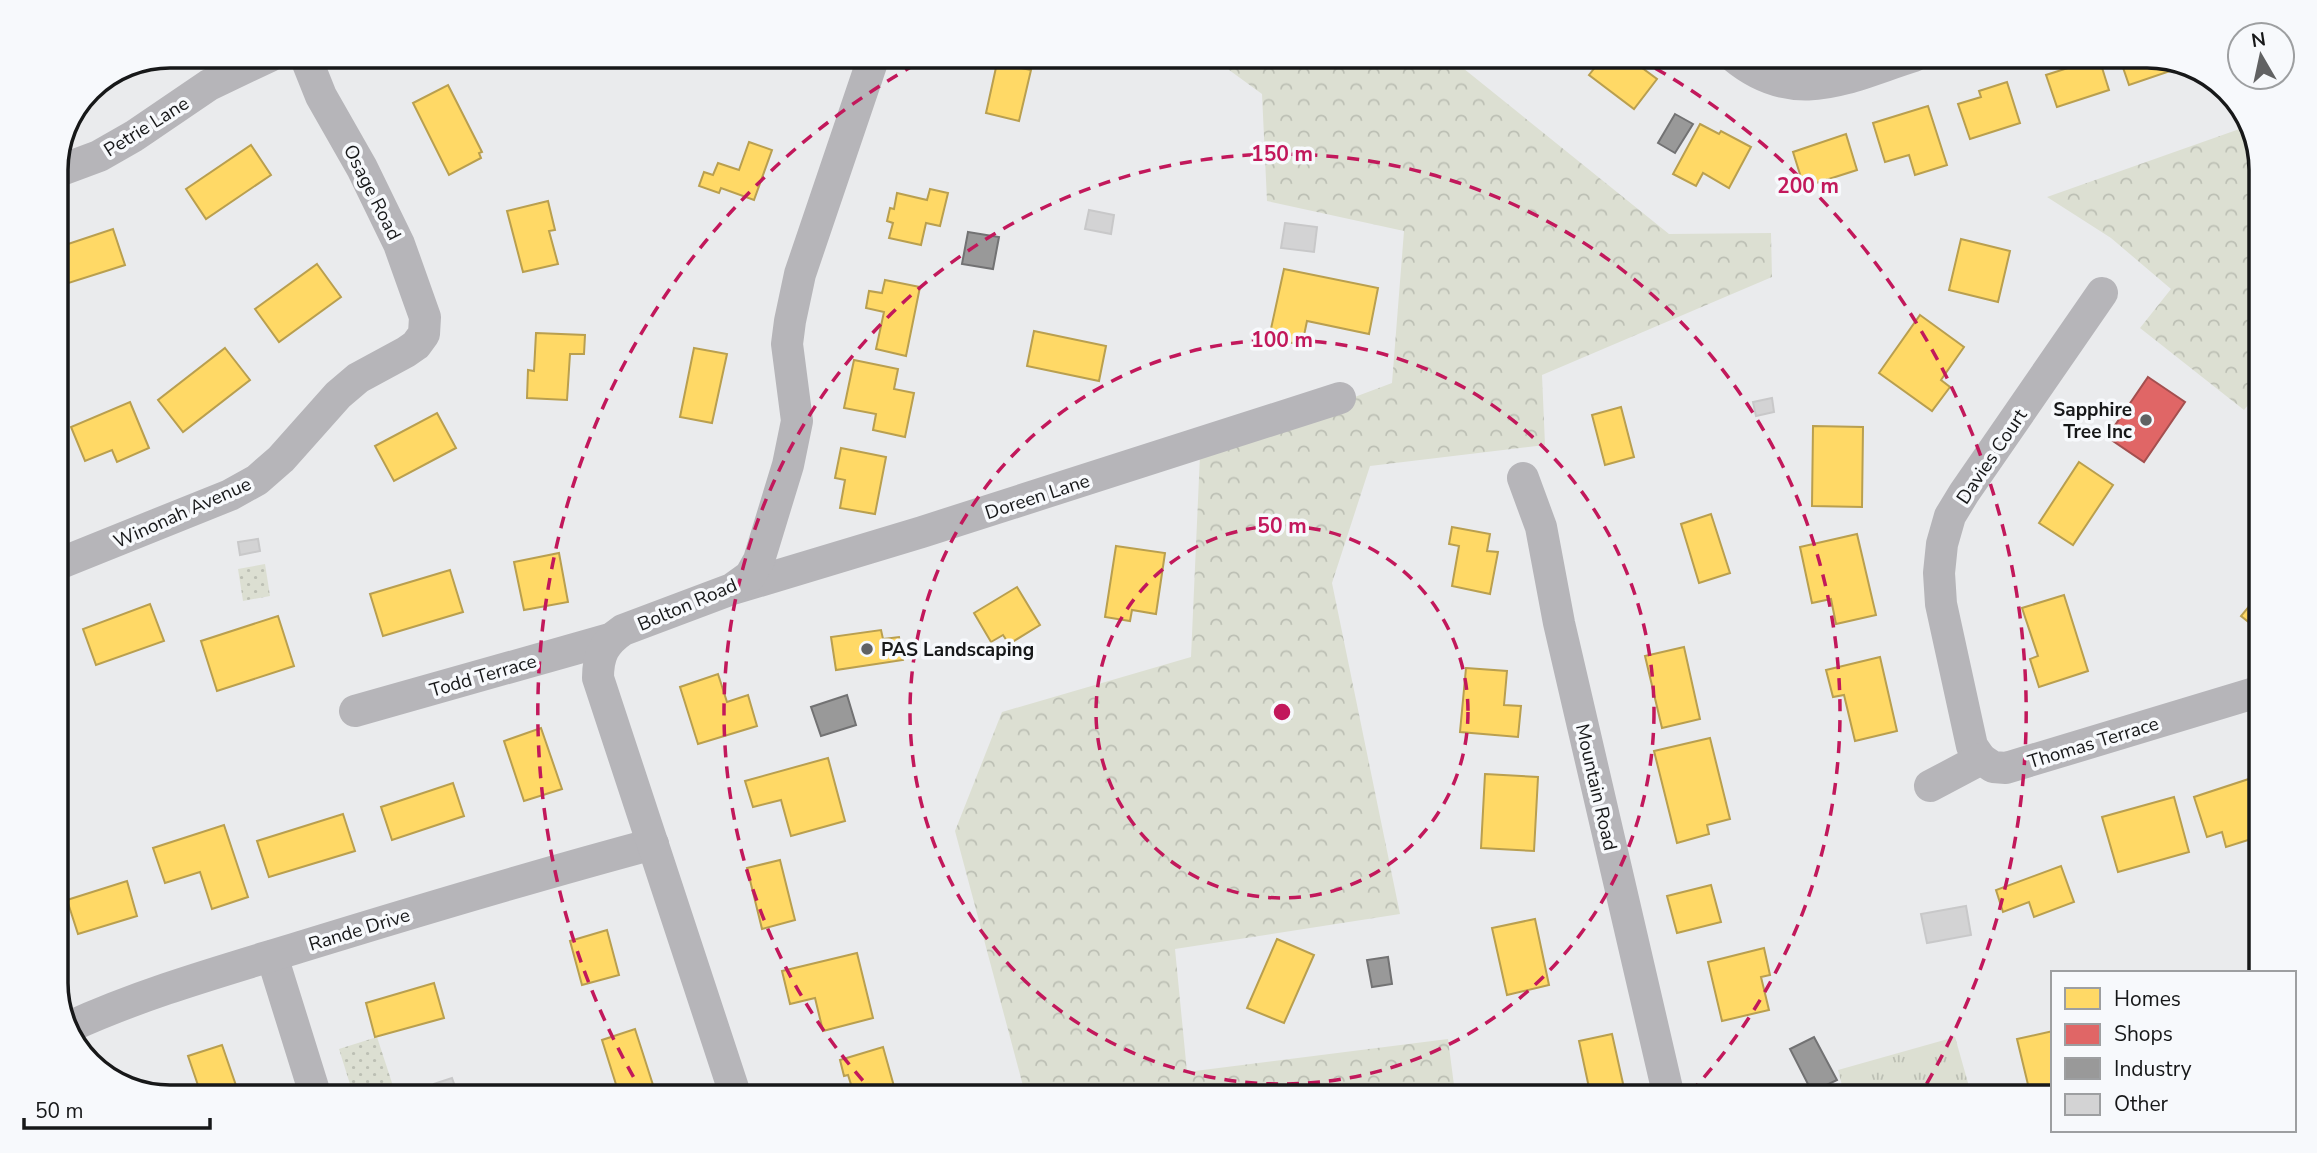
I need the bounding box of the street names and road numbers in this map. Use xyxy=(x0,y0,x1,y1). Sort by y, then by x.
street label: Petrie Lane xyxy=(99,90,194,163)
street label: Osage Road xyxy=(337,140,407,245)
street label: Davies Court xyxy=(1950,404,2033,509)
street label: Doreen Lane xyxy=(982,468,1093,526)
street label: Winonah Avenue xyxy=(110,471,255,555)
street label: Bolton Road xyxy=(634,572,741,638)
street label: Todd Terrace xyxy=(427,648,540,704)
street label: Thomas Terrace xyxy=(2025,711,2162,775)
street label: Mountain Road xyxy=(1569,721,1623,853)
street label: Rande Drive xyxy=(305,902,413,958)

